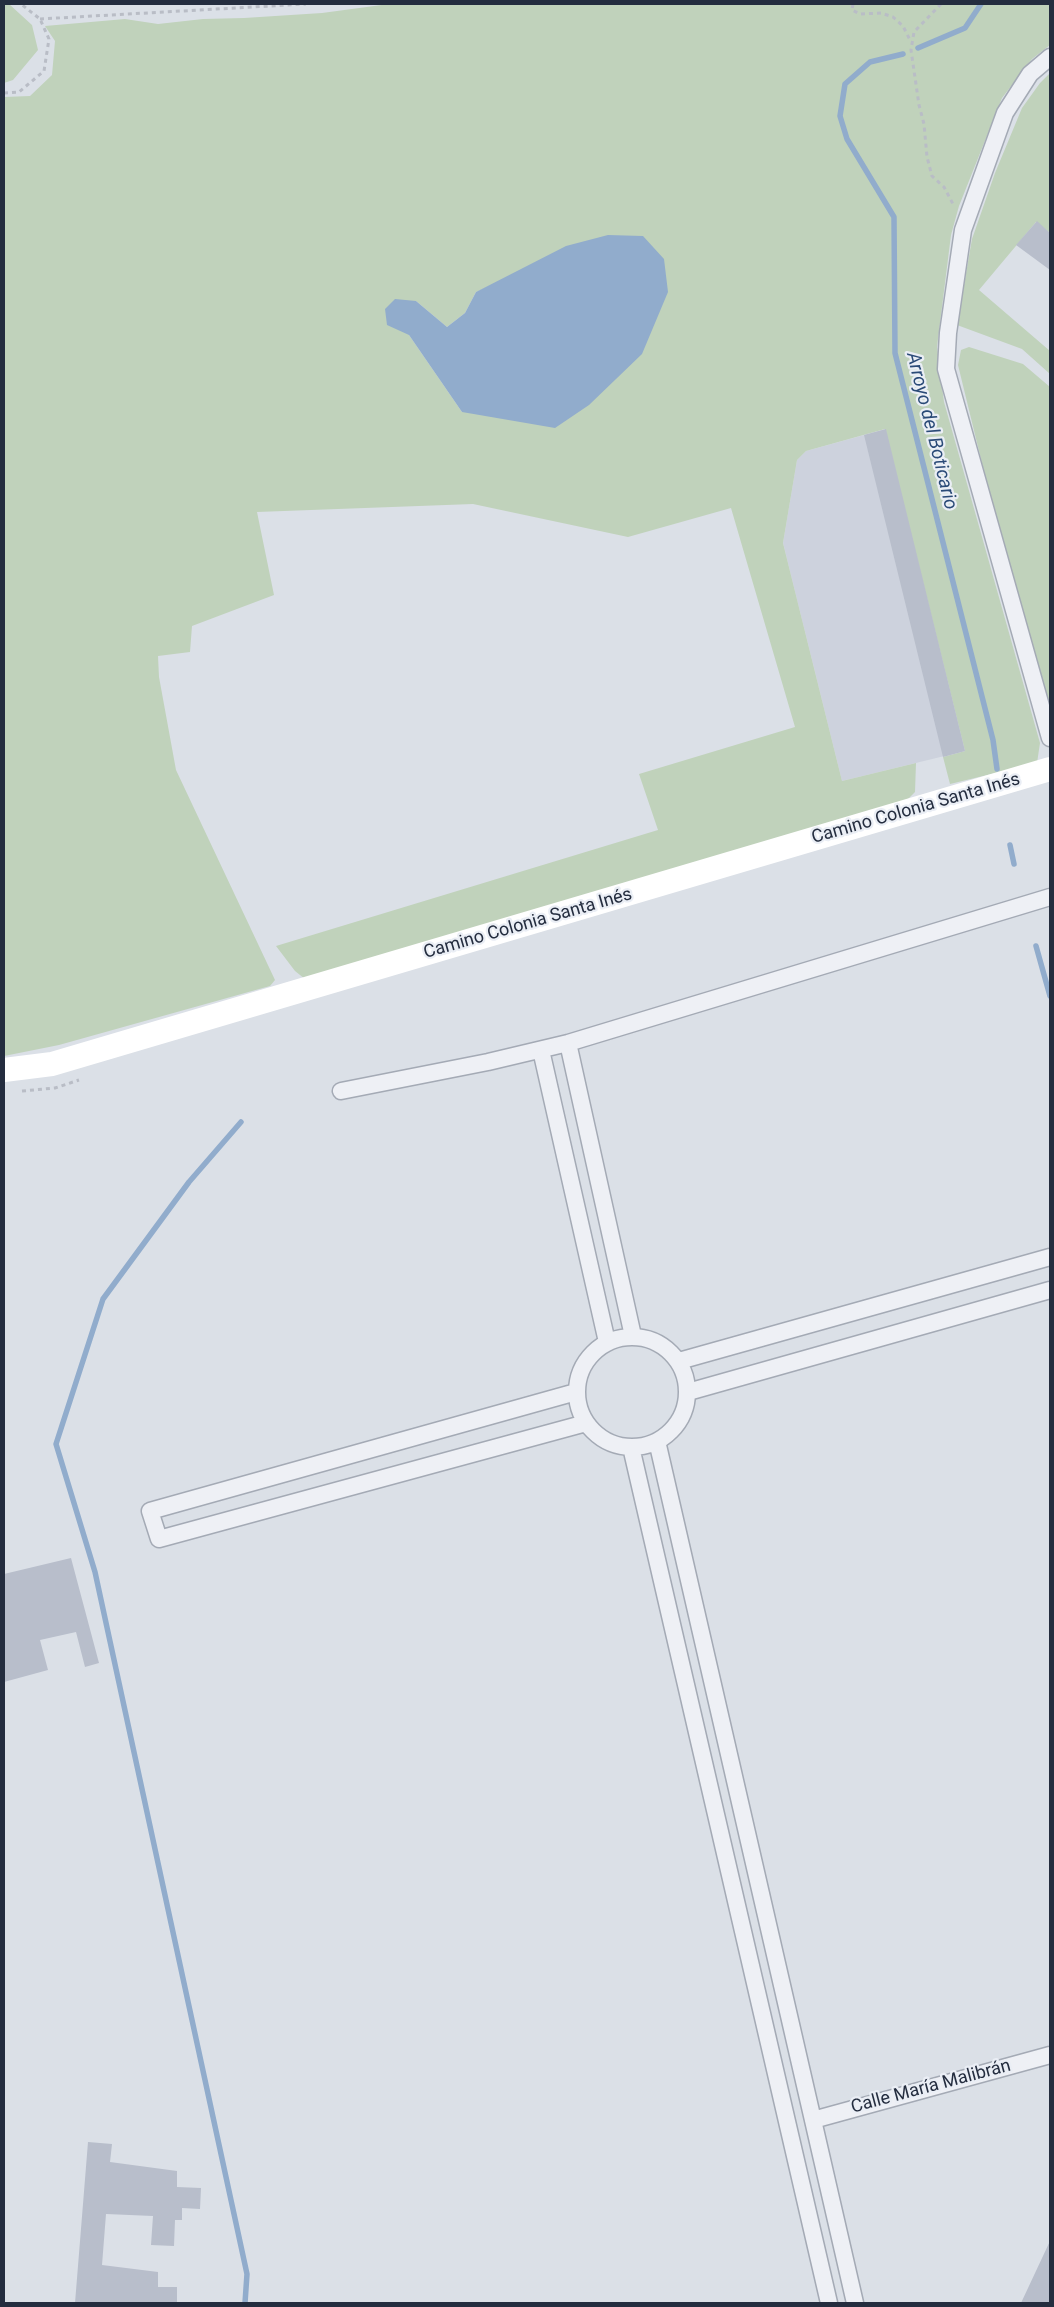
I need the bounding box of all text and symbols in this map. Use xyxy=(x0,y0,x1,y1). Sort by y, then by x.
water label: Arroyo del Boticario xyxy=(900,350,962,512)
street label: Camino Colonia Santa Inés xyxy=(809,769,1023,849)
street label: Camino Colonia Santa Inés xyxy=(421,884,635,964)
street label: Calle María Malibrán xyxy=(849,2055,1013,2119)

